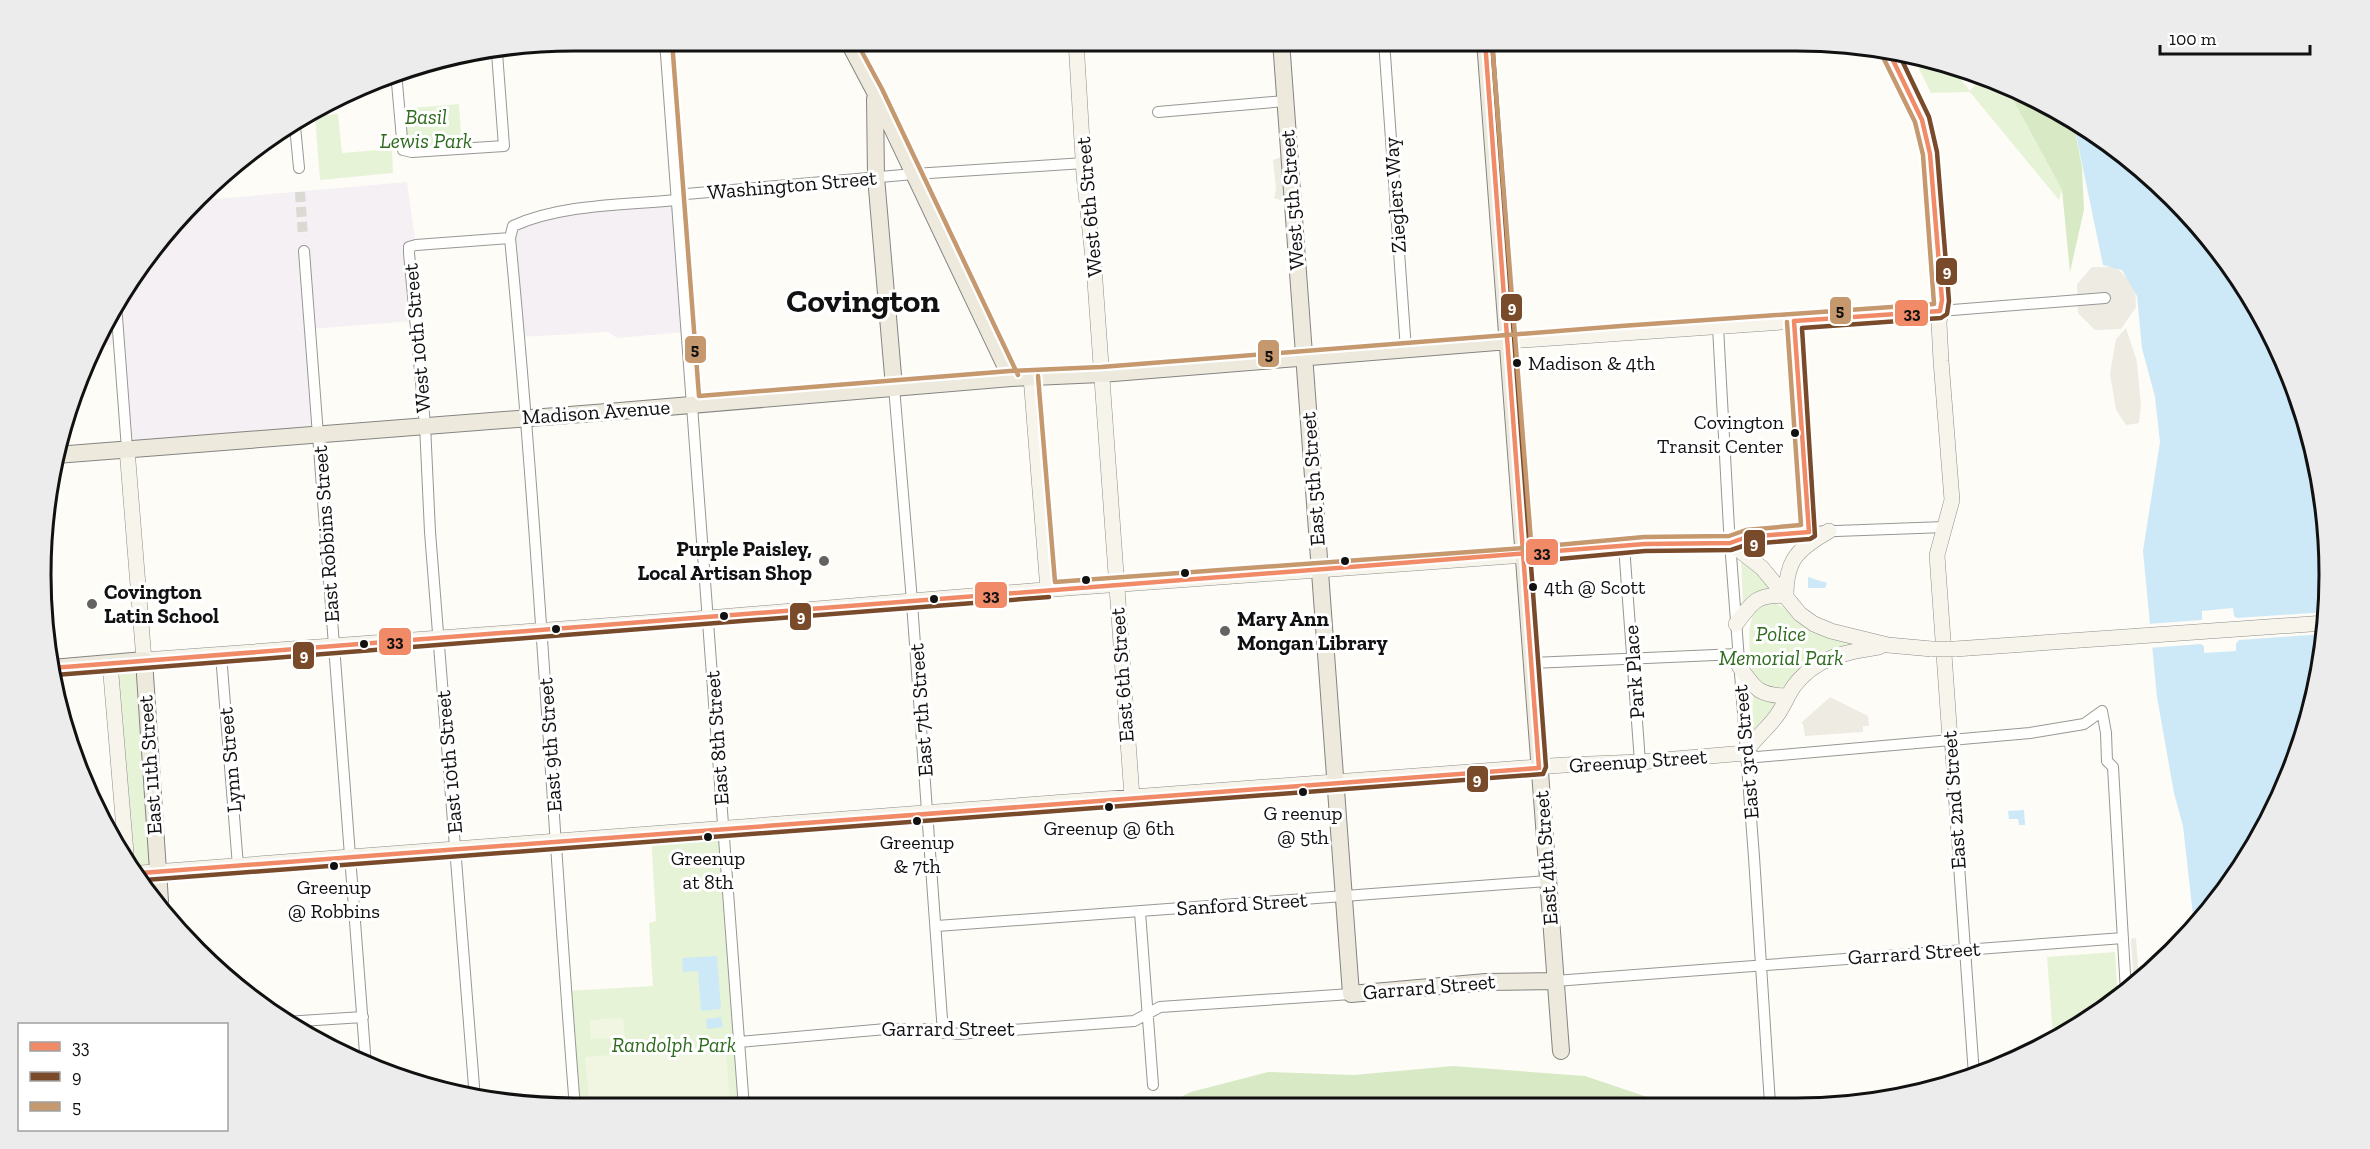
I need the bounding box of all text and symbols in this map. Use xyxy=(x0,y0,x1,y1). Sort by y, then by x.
scale bar xyxy=(2160,18,2310,56)
text: 100 m xyxy=(2169,28,2217,50)
park label: Basil Lewis Park xyxy=(380,104,472,153)
street label: West 5th Street xyxy=(1274,129,1309,271)
street label: West 6th Street xyxy=(1070,136,1107,278)
street label: Zieglers Way xyxy=(1378,136,1411,254)
street label: Washington Street xyxy=(706,165,878,204)
line badge: 9 xyxy=(1935,257,1958,286)
street label: West 10th Street xyxy=(397,262,435,414)
text: 9 xyxy=(1943,262,1952,281)
district label: Covington xyxy=(786,281,940,320)
line badge: 9 xyxy=(1500,293,1523,322)
line badge: 5 xyxy=(1829,296,1852,325)
text: 9 xyxy=(1508,298,1517,317)
line badge: 33 xyxy=(1894,299,1929,327)
text: 5 xyxy=(1836,301,1844,320)
text: 33 xyxy=(1903,304,1921,323)
line badge: 5 xyxy=(684,335,707,364)
line badge: 5 xyxy=(1257,339,1280,368)
text: 5 xyxy=(691,340,699,359)
text: 5 xyxy=(1265,345,1273,364)
place label: Madison & 4th xyxy=(1528,351,1656,375)
marker: Madison & 4th xyxy=(1511,357,1523,369)
street label: Madison Avenue xyxy=(521,394,671,429)
place label: Covington Transit Center xyxy=(1657,410,1785,458)
street label: East 5th Street xyxy=(1295,411,1330,547)
marker: Covington Transit Center xyxy=(1789,427,1801,439)
street label: East Robbins Street xyxy=(307,444,344,623)
line badge: 9 xyxy=(1743,529,1766,558)
text: 9 xyxy=(1750,534,1759,553)
place label: Purple Paisley, Local Artisan Shop xyxy=(638,536,812,585)
line badge: 33 xyxy=(1525,538,1559,566)
text: 33 xyxy=(1533,543,1551,562)
marker: Purple Paisley, Local Artisan Shop xyxy=(817,554,831,568)
unlabelled marker xyxy=(1339,555,1351,567)
unlabelled marker xyxy=(1179,567,1191,579)
unlabelled marker xyxy=(1080,574,1092,586)
place label: 4th @ Scott xyxy=(1544,575,1646,599)
place label: Covington Latin School xyxy=(104,579,219,628)
line badge: 33 xyxy=(974,581,1008,609)
marker: 4th @ Scott xyxy=(1527,581,1539,593)
text: 33 xyxy=(982,586,1000,605)
unlabelled marker xyxy=(928,593,940,605)
marker: Covington Latin School xyxy=(85,597,99,611)
line badge: 9 xyxy=(789,602,812,631)
place label: Mary Ann Mongan Library xyxy=(1237,606,1388,655)
text: 9 xyxy=(797,607,806,626)
street label: East 6th Street xyxy=(1104,607,1139,743)
unlabelled marker xyxy=(718,610,730,622)
park label: Police Memorial Park xyxy=(1719,621,1843,670)
unlabelled marker xyxy=(550,623,562,635)
marker: Mary Ann Mongan Library xyxy=(1218,624,1232,638)
street label: Park Place xyxy=(1618,624,1649,720)
line badge: 33 xyxy=(378,627,412,656)
text: 33 xyxy=(386,632,404,651)
unlabelled marker xyxy=(358,638,370,650)
line badge: 9 xyxy=(292,641,315,670)
street label: East 7th Street xyxy=(903,642,938,778)
text: 9 xyxy=(300,646,309,665)
street label: East 8th Street xyxy=(699,670,734,806)
street label: East 9th Street xyxy=(532,677,567,813)
street label: East 3rd Street xyxy=(1727,684,1764,820)
street label: East 10th Street xyxy=(430,689,467,835)
street label: East 11th Street xyxy=(132,694,167,836)
street label: Lynn Street xyxy=(212,706,247,814)
street label: East 2nd Street xyxy=(1936,730,1971,870)
street label: Greenup Street xyxy=(1568,743,1708,778)
line badge: 9 xyxy=(1466,765,1489,793)
text: 9 xyxy=(1473,770,1482,789)
marker: G reenup @ 5th xyxy=(1297,786,1309,798)
street label: East 4th Street xyxy=(1528,790,1563,926)
marker: Greenup @ 6th xyxy=(1103,801,1115,813)
place label: G reenup @ 5th xyxy=(1263,801,1343,849)
marker: Greenup & 7th xyxy=(911,815,923,827)
place label: Greenup @ 6th xyxy=(1043,816,1175,840)
place label: Greenup & 7th xyxy=(880,830,954,878)
marker: Greenup at 8th xyxy=(702,831,714,843)
place label: Greenup at 8th xyxy=(671,846,745,894)
marker: Greenup @ Robbins xyxy=(328,860,340,872)
place label: Greenup @ Robbins xyxy=(288,875,380,923)
street label: Sanford Street xyxy=(1176,886,1308,921)
street label: Garrard Street xyxy=(1847,935,1981,970)
street label: Garrard Street xyxy=(1362,968,1496,1005)
street label: Garrard Street xyxy=(882,1016,1015,1041)
legend xyxy=(18,1023,228,1131)
park label: Randolph Park xyxy=(612,1032,736,1057)
text: 33 xyxy=(72,1036,90,1058)
text: 9 xyxy=(72,1066,82,1088)
text: 5 xyxy=(72,1096,81,1118)

